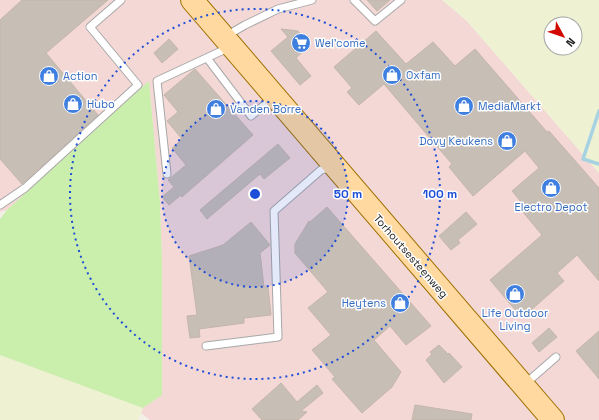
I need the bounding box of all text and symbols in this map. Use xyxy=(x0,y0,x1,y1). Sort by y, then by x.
north arrow xyxy=(543,16,583,56)
supermarket icon: Wel'come xyxy=(290,32,312,54)
text: N xyxy=(563,35,578,50)
place label: Wel'come xyxy=(315,36,365,50)
shop icon: Oxfam xyxy=(381,64,403,86)
shop icon: Action xyxy=(38,65,60,87)
place label: Oxfam xyxy=(406,68,440,82)
place label: Action xyxy=(63,69,98,83)
shop icon: Hubo xyxy=(62,93,84,115)
shop icon: MediaMarkt xyxy=(453,95,475,117)
place label: Hubo xyxy=(87,97,115,111)
shop icon: Vanden Borre xyxy=(205,98,227,120)
place label: MediaMarkt xyxy=(478,99,541,113)
place label: Vanden Borre xyxy=(230,102,301,116)
shop icon: Dovy Keukens xyxy=(496,130,518,152)
place label: Dovy Keukens xyxy=(419,134,493,148)
shop icon: Electro Depot xyxy=(540,177,562,199)
text: 50 m xyxy=(334,186,362,202)
text: 100 m xyxy=(423,186,457,202)
centre of rings xyxy=(248,187,262,201)
place label: Electro Depot xyxy=(515,200,587,214)
street label: Torhoutsesteenweg xyxy=(371,211,451,301)
shop icon: Life Outdoor Living xyxy=(504,283,526,305)
shop icon: Heytens xyxy=(389,292,411,314)
place label: Heytens xyxy=(342,296,386,310)
place label: Life Outdoor Living xyxy=(482,306,548,333)

